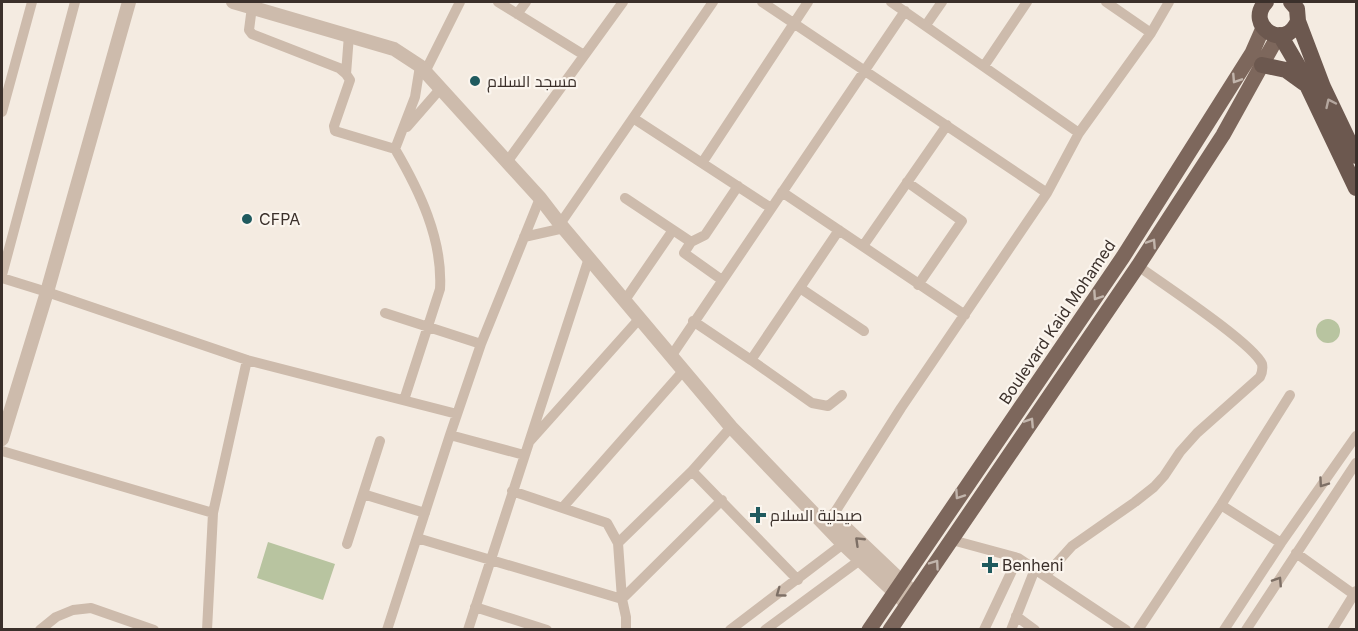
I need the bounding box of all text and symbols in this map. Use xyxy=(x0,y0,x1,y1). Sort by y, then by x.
place label: مسجد السلام xyxy=(487,71,577,93)
one-way arrow xyxy=(1231,73,1243,83)
marker: مسجد السلام xyxy=(468,74,482,88)
one-way arrow xyxy=(1326,99,1338,110)
place label: CFPA xyxy=(259,209,300,229)
marker: CFPA xyxy=(240,212,254,226)
street label: Boulevard Kaid Mohamed xyxy=(994,236,1120,408)
one-way arrow xyxy=(1145,239,1156,250)
one-way arrow xyxy=(1093,290,1104,301)
one-way arrow xyxy=(1023,418,1035,428)
one-way arrow xyxy=(1319,477,1330,488)
one-way arrow xyxy=(956,489,967,500)
place label: صيدلية السلام xyxy=(770,505,862,527)
marker: صيدلية السلام xyxy=(751,508,765,522)
one-way arrow xyxy=(855,537,866,548)
place label: Benheni xyxy=(1002,555,1063,575)
marker: Benheni xyxy=(983,558,997,572)
one-way arrow xyxy=(928,560,939,571)
one-way arrow xyxy=(1271,576,1282,587)
one-way arrow xyxy=(776,585,787,596)

